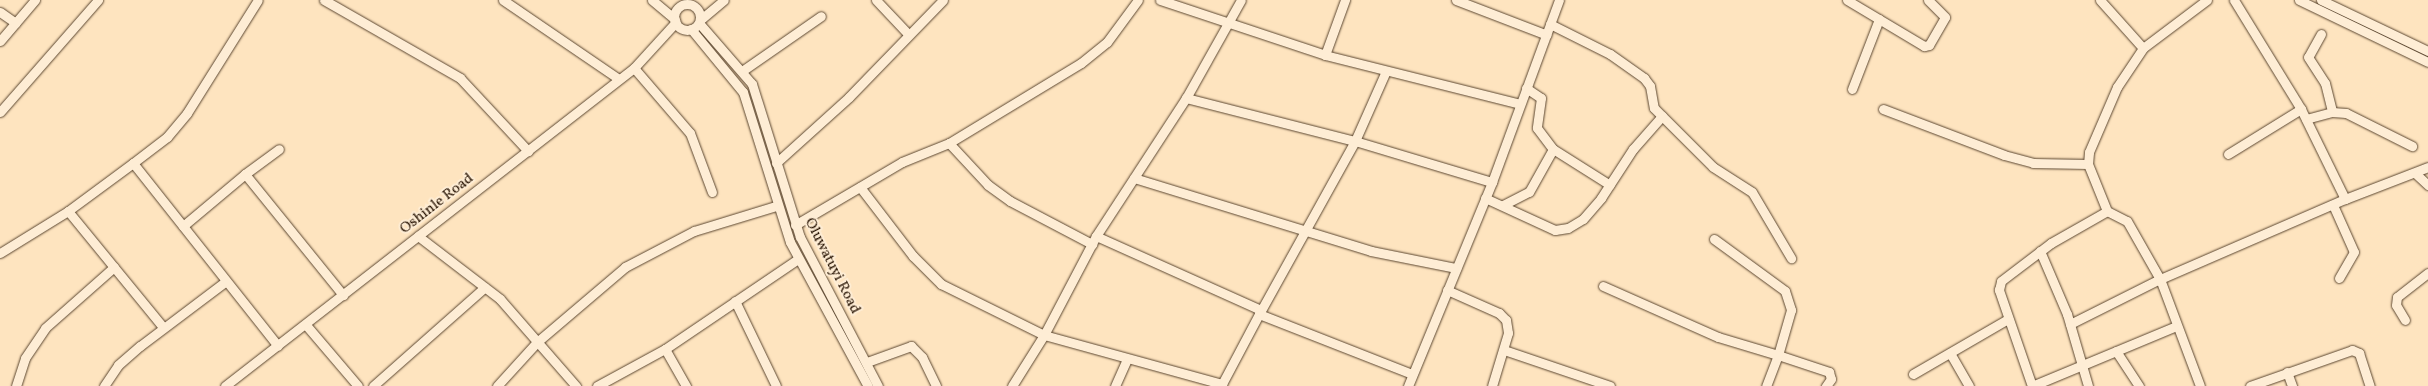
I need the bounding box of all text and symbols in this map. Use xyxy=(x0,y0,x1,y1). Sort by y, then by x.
street label: Oshinle Road xyxy=(397,170,477,238)
street label: Oluwatuyi Road xyxy=(800,215,864,317)

